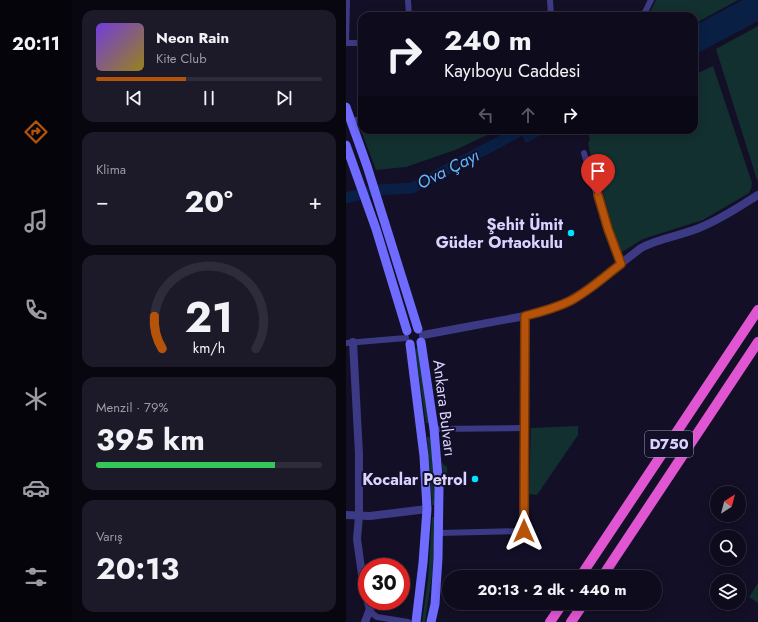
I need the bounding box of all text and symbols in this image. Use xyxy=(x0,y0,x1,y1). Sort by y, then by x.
text: 240 m xyxy=(444,20,532,61)
text: Neon Rain xyxy=(156,27,229,49)
icon: right xyxy=(378,28,430,80)
text: 20:11 xyxy=(12,31,60,57)
text: Kite Club xyxy=(156,49,207,68)
text: Kayıboyu Caddesi xyxy=(444,58,581,84)
icon: previous xyxy=(123,87,145,109)
icon: pause xyxy=(198,87,220,109)
icon: next xyxy=(273,87,295,109)
icon: left xyxy=(475,104,497,126)
icon: ahead xyxy=(517,104,539,126)
icon: right xyxy=(559,104,581,126)
icon: directions xyxy=(22,118,50,146)
water label: Ova Çayı xyxy=(413,143,483,195)
pin xyxy=(581,154,615,195)
text: Klima xyxy=(96,160,126,179)
icon: arrive xyxy=(587,160,609,182)
text: 20° xyxy=(185,180,233,223)
text: − xyxy=(96,185,109,217)
text: + xyxy=(308,185,322,217)
icon: music xyxy=(22,207,50,235)
place label: Şehit Ümit Güder Ortaokulu xyxy=(436,213,564,254)
marker: Şehit Ümit Güder Ortaokulu xyxy=(566,228,576,238)
text: 21 xyxy=(185,287,233,348)
icon: phone xyxy=(22,296,50,324)
text: km/h xyxy=(193,338,225,358)
street label: Ankara Bulvarı xyxy=(427,358,462,458)
icon: climate xyxy=(22,385,50,413)
text: Menzil · 79% xyxy=(96,398,168,417)
text: 395 km xyxy=(96,418,205,461)
road number: D750 xyxy=(645,431,693,457)
place label: Kocalar Petrol xyxy=(362,468,467,491)
icon: car xyxy=(22,474,50,502)
marker: Kocalar Petrol xyxy=(470,474,480,484)
north arrow xyxy=(710,486,746,522)
map controls xyxy=(710,486,746,610)
position arrow xyxy=(503,510,545,552)
text: Varış xyxy=(96,527,123,546)
button: search xyxy=(710,530,746,566)
text: 20:13 xyxy=(96,547,179,590)
speed limit sign: 30 xyxy=(358,558,410,610)
icon: filters xyxy=(22,563,50,591)
button: layers xyxy=(710,574,746,610)
text: 20:13 · 2 dk · 440 m xyxy=(477,579,627,601)

